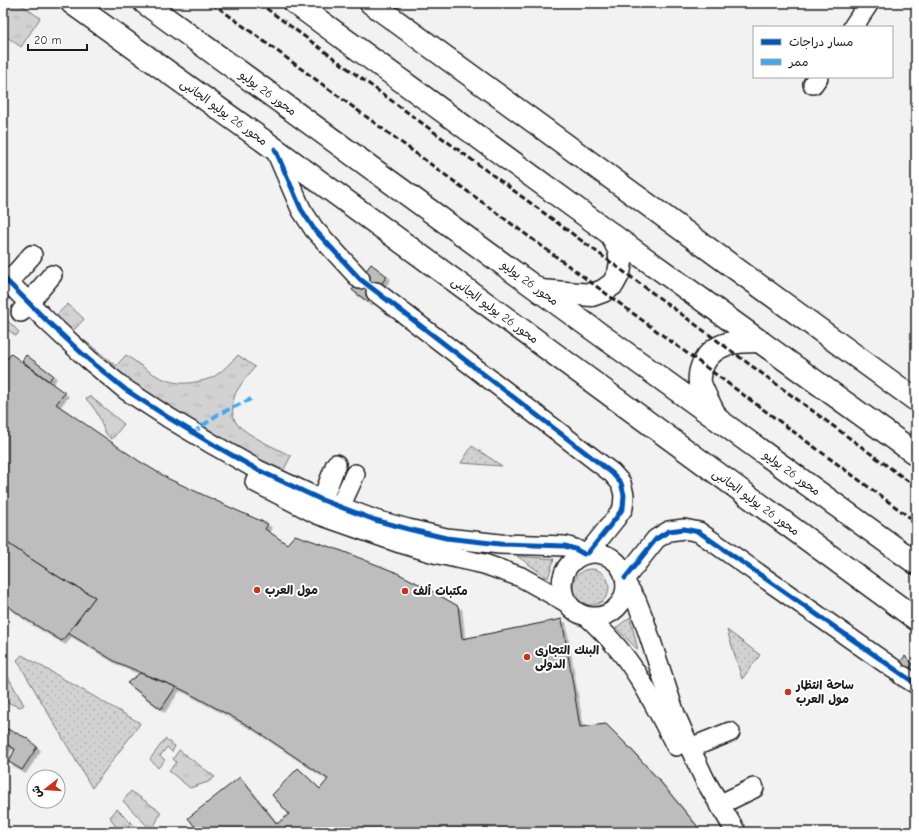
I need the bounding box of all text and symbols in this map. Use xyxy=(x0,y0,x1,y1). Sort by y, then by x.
scale bar xyxy=(28,26,87,52)
legend xyxy=(753,26,893,78)
text: 20 m xyxy=(34,33,62,47)
text: مسار دراجات xyxy=(789,35,853,50)
text: ممر xyxy=(788,55,808,69)
street label: محور 26 يوليو xyxy=(236,67,299,118)
street label: محور 26 يوليو الجانبى xyxy=(177,76,270,149)
street label: محور 26 يوليو xyxy=(498,257,561,308)
street label: محور 26 يوليو الجانبى xyxy=(448,274,541,347)
street label: محور 26 يوليو xyxy=(760,447,823,498)
street label: محور 26 يوليو الجانبى xyxy=(709,466,802,539)
place label: مول العرب xyxy=(265,583,318,598)
place label: مكتبات ألف xyxy=(413,583,468,598)
marker: مول العرب xyxy=(252,585,262,595)
marker: مكتبات ألف xyxy=(400,586,410,596)
place label: البنك التجارى الدولى xyxy=(535,643,599,672)
marker: البنك التجارى الدولى xyxy=(522,652,532,662)
place label: ساحة انتظار مول العرب xyxy=(795,678,854,707)
marker: ساحة انتظار مول العرب xyxy=(783,687,793,697)
north arrow xyxy=(26,769,66,809)
text: ش xyxy=(29,784,45,799)

